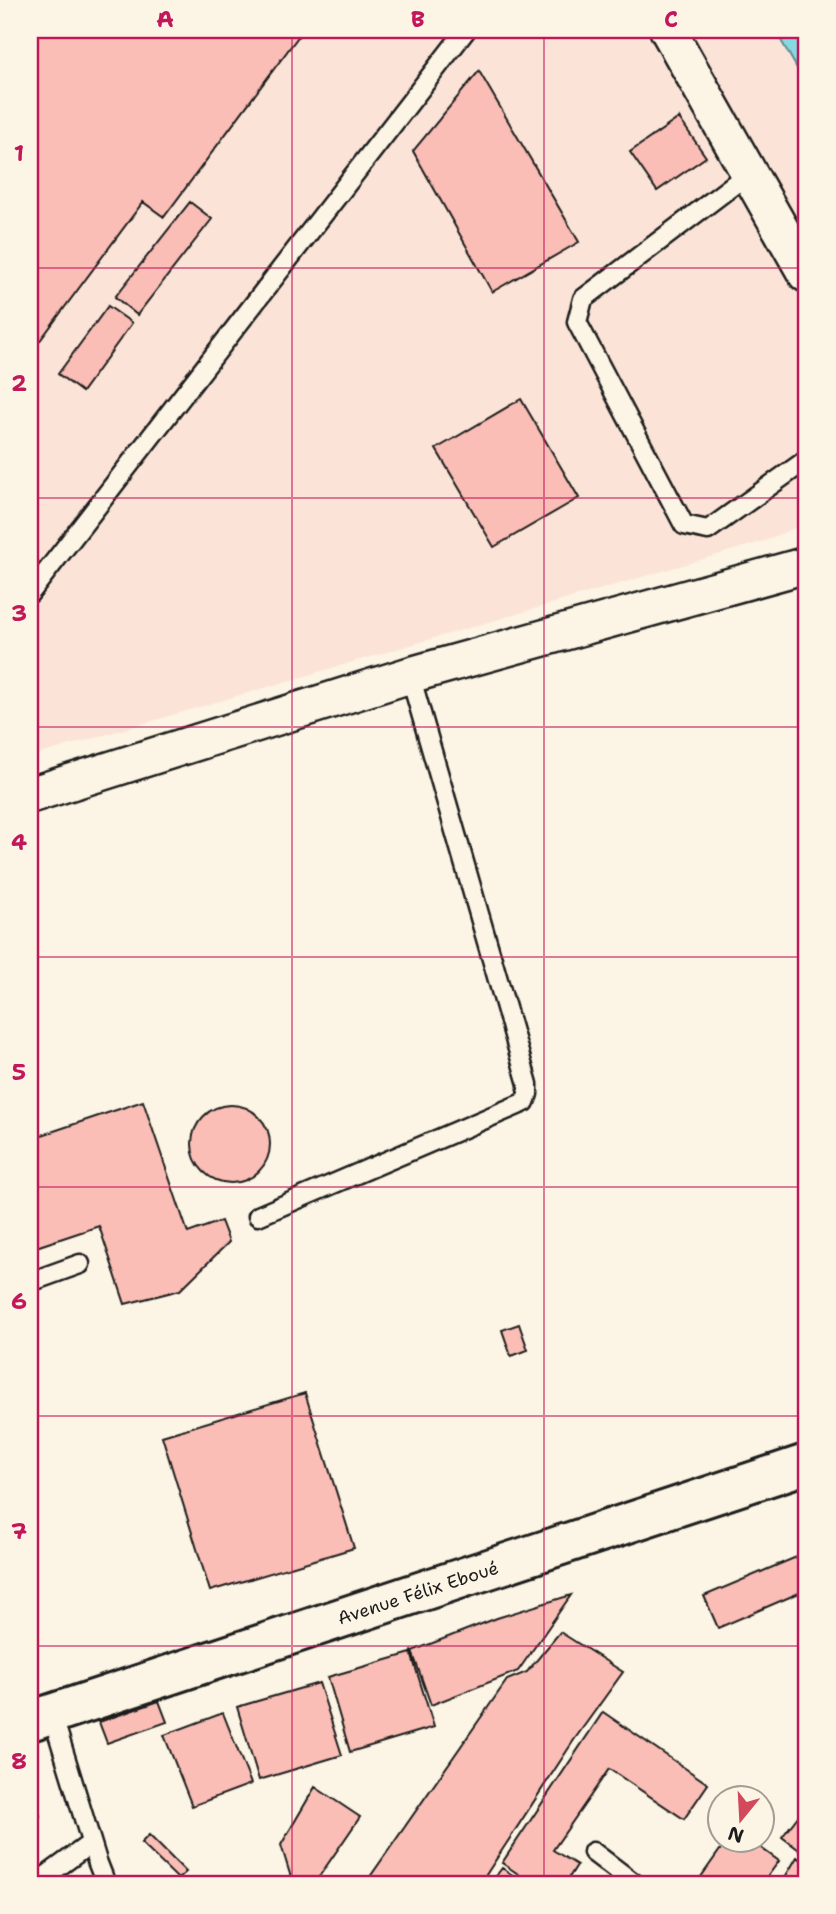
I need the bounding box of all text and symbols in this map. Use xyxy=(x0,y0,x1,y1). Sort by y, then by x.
text: A xyxy=(156,4,174,34)
text: B xyxy=(411,4,425,34)
text: C xyxy=(664,4,678,34)
text: 1 xyxy=(14,138,24,168)
text: 2 xyxy=(11,368,27,398)
text: 3 xyxy=(11,598,27,628)
text: 4 xyxy=(11,827,27,857)
text: 5 xyxy=(12,1057,26,1087)
text: 6 xyxy=(11,1286,27,1316)
text: 7 xyxy=(11,1516,27,1546)
street label: Avenue Félix Eboué xyxy=(334,1556,502,1630)
text: 8 xyxy=(11,1746,27,1776)
north arrow xyxy=(706,1784,776,1854)
text: N xyxy=(725,1820,747,1849)

